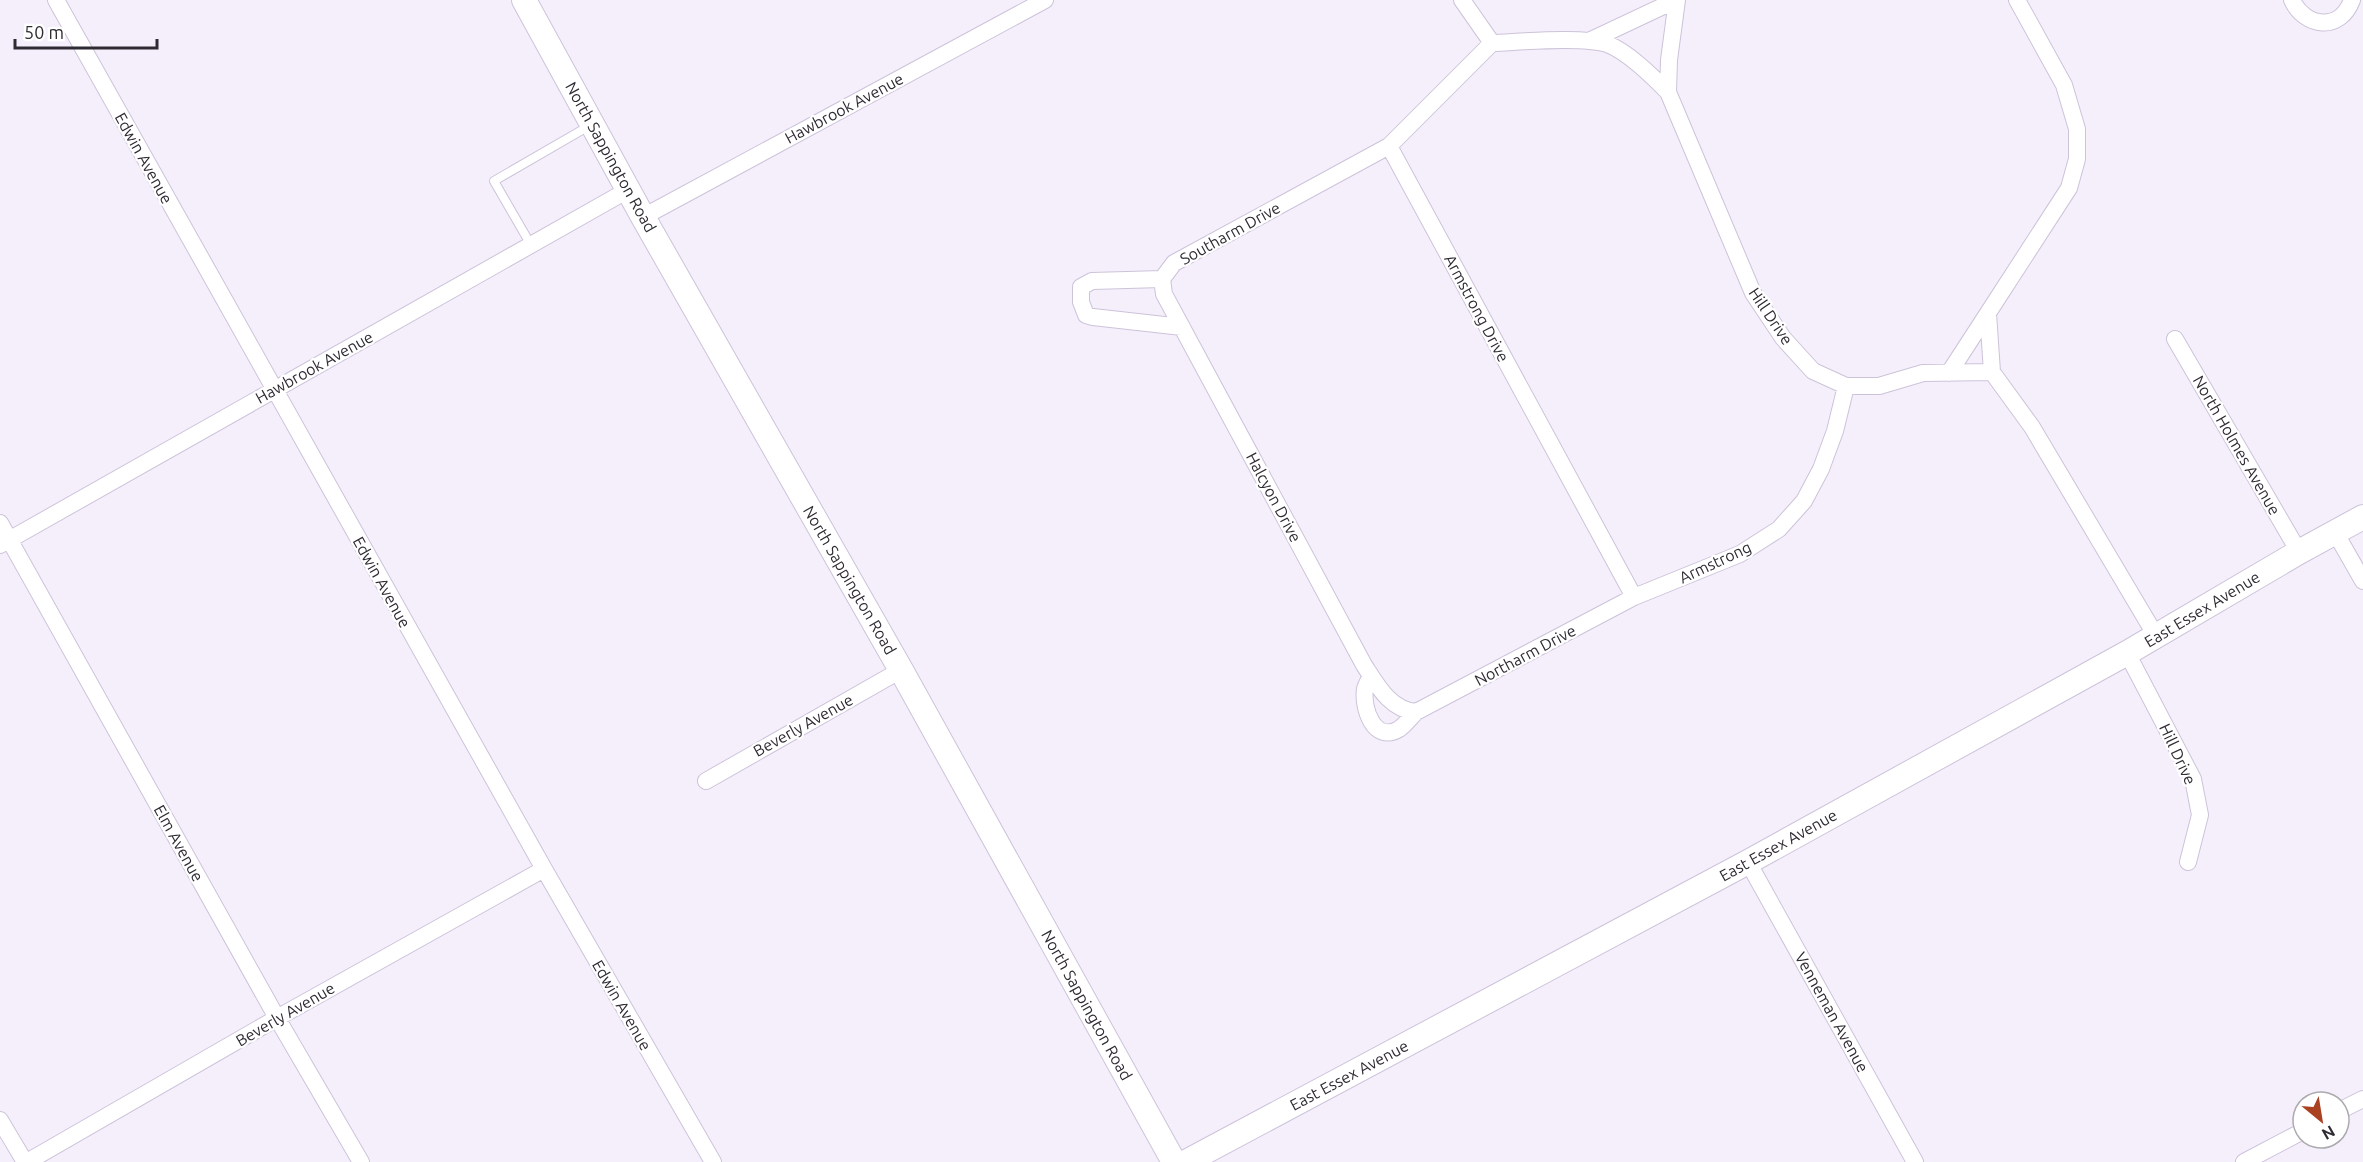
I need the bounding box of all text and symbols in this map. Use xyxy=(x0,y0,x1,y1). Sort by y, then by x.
scale bar xyxy=(15,12,158,50)
text: 50 m xyxy=(24,22,64,42)
street label: Hawbrook Avenue xyxy=(782,69,906,147)
street label: North Sappington Road xyxy=(562,79,660,235)
street label: Edwin Avenue xyxy=(112,109,176,207)
street label: Southarm Drive xyxy=(1177,198,1283,268)
street label: Armstrong Drive xyxy=(1441,251,1513,365)
street label: Hill Drive xyxy=(1745,284,1797,348)
street label: Hawbrook Avenue xyxy=(252,327,376,407)
street label: North Holmes Avenue xyxy=(2190,372,2284,518)
street label: Halcyon Drive xyxy=(1243,449,1305,545)
street label: North Sappington Road xyxy=(800,502,900,658)
street label: Edwin Avenue xyxy=(350,533,414,631)
street label: Armstrong xyxy=(1676,538,1754,586)
street label: East Essex Avenue xyxy=(2141,567,2263,651)
street label: Northarm Drive xyxy=(1471,621,1579,689)
street label: Beverly Avenue xyxy=(750,690,856,760)
street label: Hill Drive xyxy=(2156,721,2200,787)
street label: Elm Avenue xyxy=(151,802,207,884)
street label: East Essex Avenue xyxy=(1716,805,1840,885)
street label: North Sappington Road xyxy=(1038,927,1136,1083)
street label: Venneman Avenue xyxy=(1792,949,1872,1075)
street label: Edwin Avenue xyxy=(589,957,655,1053)
street label: Beverly Avenue xyxy=(232,978,338,1050)
street label: East Essex Avenue xyxy=(1287,1036,1411,1114)
north arrow xyxy=(2291,1090,2351,1150)
text: N xyxy=(2319,1122,2338,1144)

